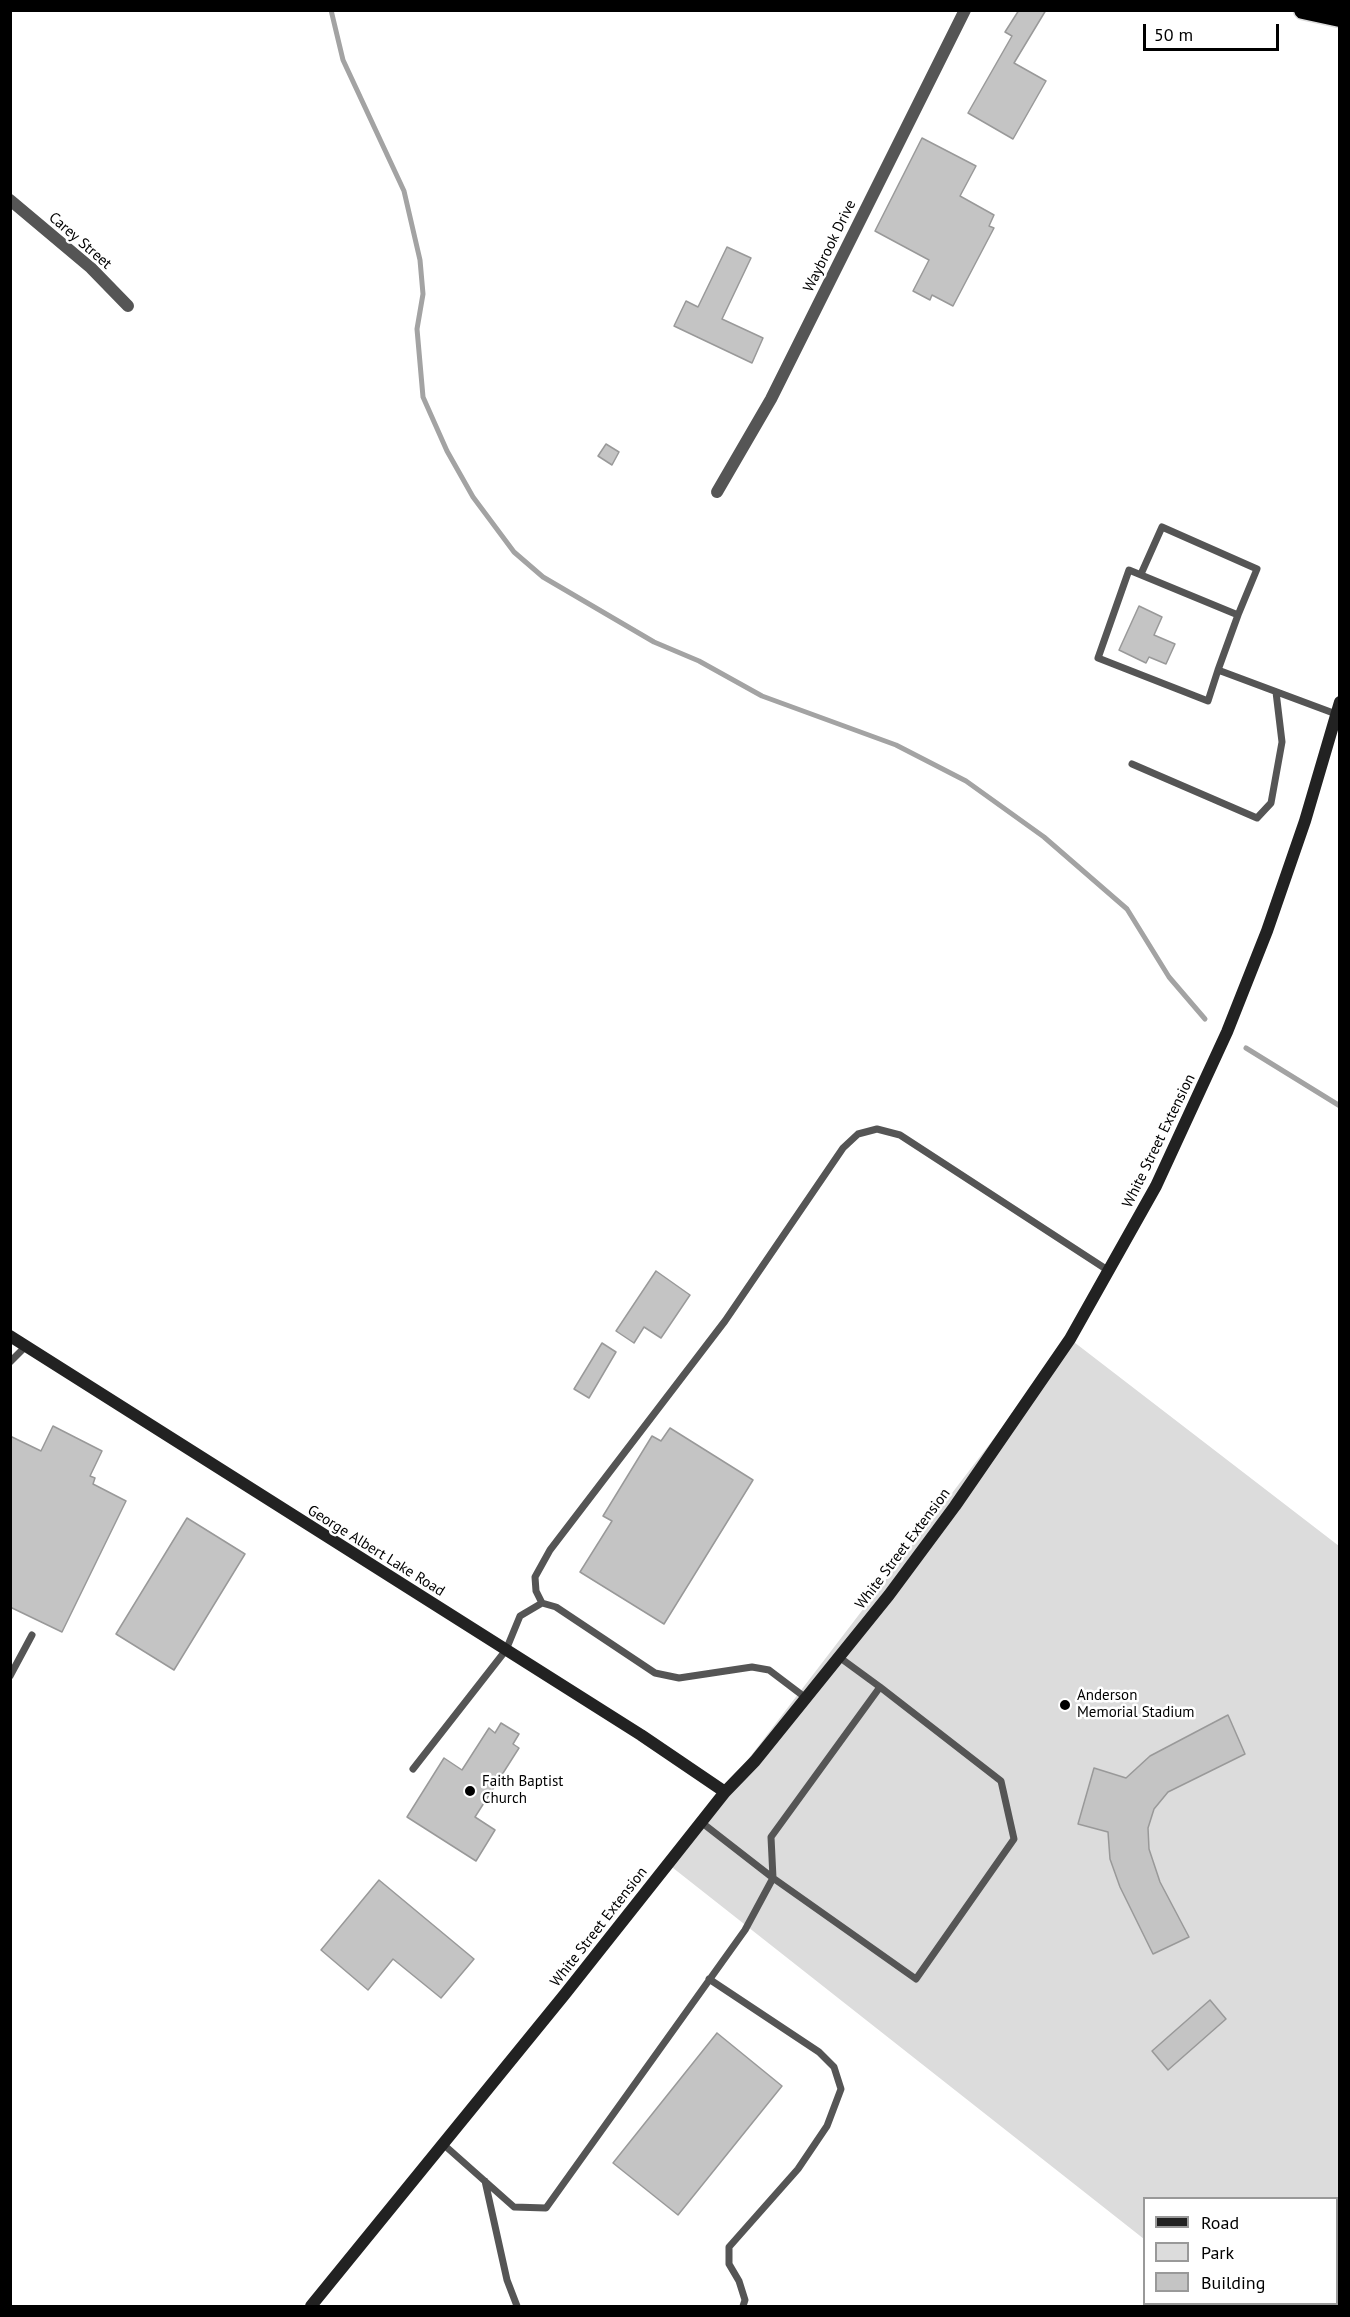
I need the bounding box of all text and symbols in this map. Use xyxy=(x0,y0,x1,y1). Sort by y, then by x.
scale bar xyxy=(1146,12,1282,50)
text: 50 m xyxy=(1154,23,1193,46)
street label: Waybrook Drive xyxy=(800,197,860,295)
street label: Carey Street xyxy=(45,209,115,273)
street label: White Street Extension xyxy=(1119,1071,1199,1211)
street label: White Street Extension xyxy=(852,1485,954,1613)
street label: George Albert Lake Road xyxy=(304,1501,448,1601)
place label: Anderson Memorial Stadium xyxy=(1077,1687,1194,1722)
marker: Anderson Memorial Stadium xyxy=(1058,1698,1072,1712)
place label: Faith Baptist Church xyxy=(482,1773,563,1808)
marker: Faith Baptist Church xyxy=(463,1784,477,1798)
street label: White Street Extension xyxy=(547,1864,651,1990)
legend xyxy=(1143,2197,1338,2305)
text: Road xyxy=(1201,2211,1239,2234)
text: Park xyxy=(1201,2241,1234,2264)
text: Building xyxy=(1201,2271,1265,2294)

